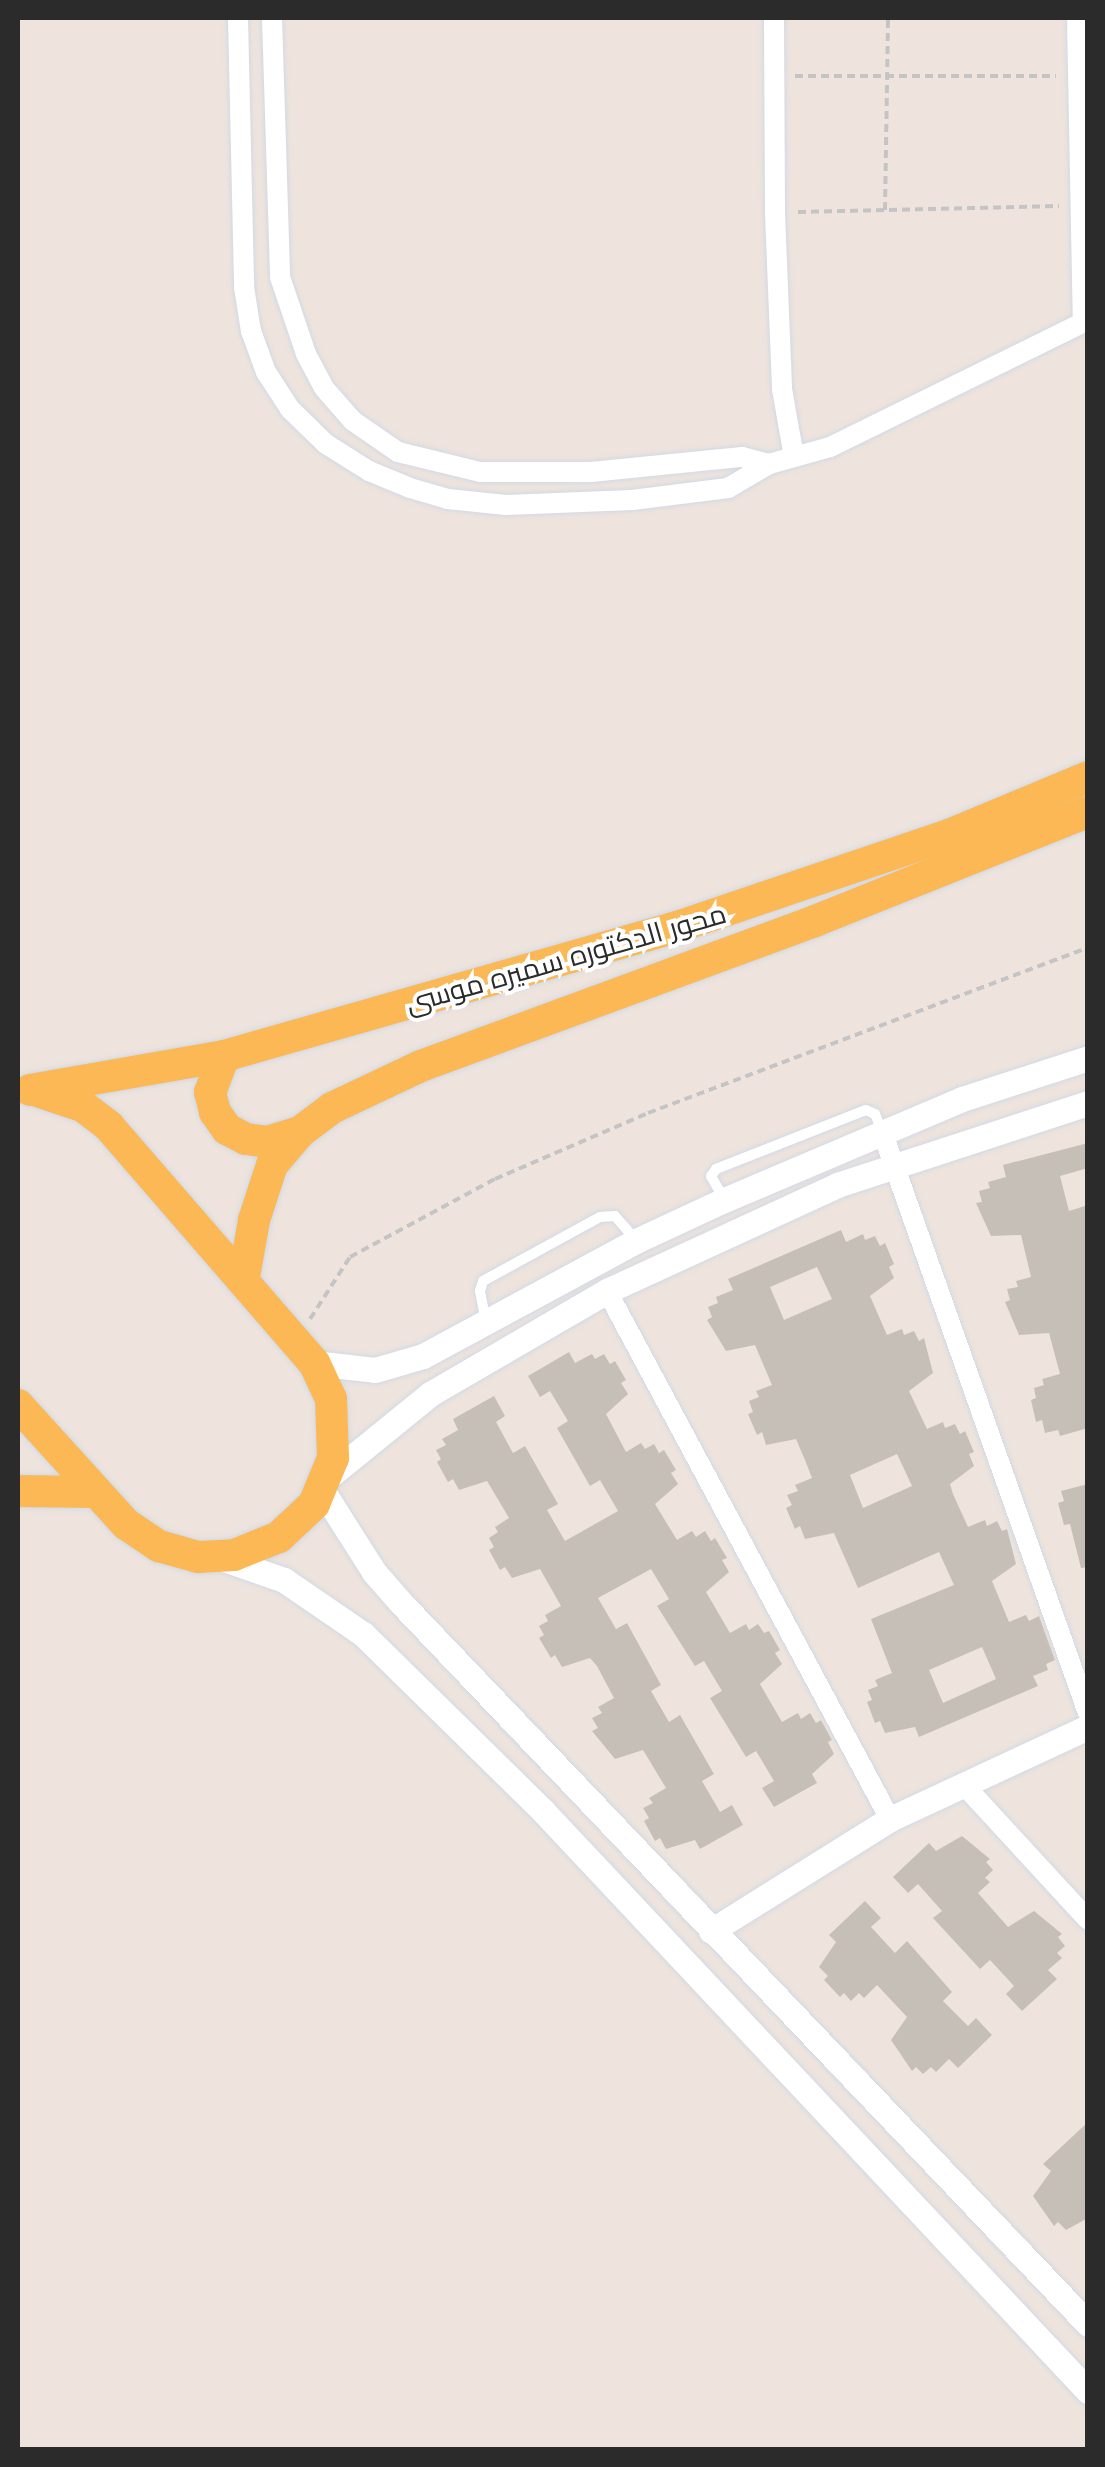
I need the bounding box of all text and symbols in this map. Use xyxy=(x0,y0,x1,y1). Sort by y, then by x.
street label: محور الدكتوره سميره موسى xyxy=(402,897,730,1021)

